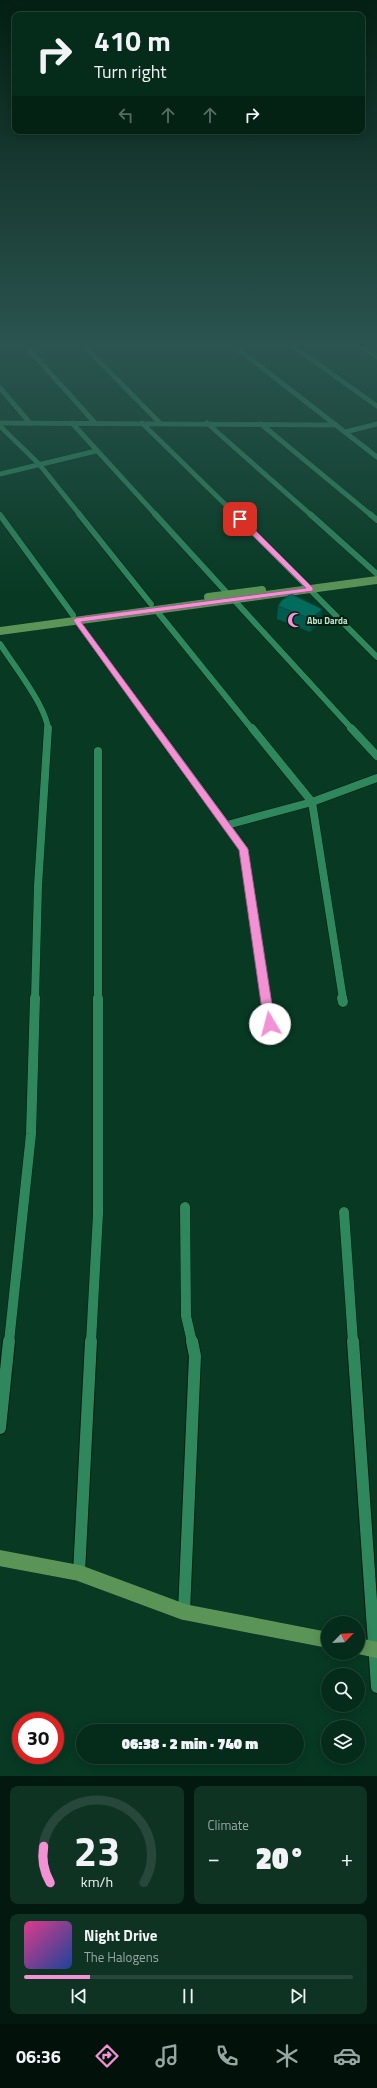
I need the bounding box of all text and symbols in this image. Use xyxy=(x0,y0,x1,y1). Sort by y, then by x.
text: 410 m xyxy=(94,19,171,62)
icon: right xyxy=(28,28,80,80)
text: Turn right xyxy=(94,58,167,85)
icon: left xyxy=(115,104,137,126)
icon: ahead xyxy=(157,104,179,126)
icon: ahead xyxy=(199,104,221,126)
icon: right xyxy=(241,104,263,126)
pin xyxy=(223,502,257,536)
icon: arrive xyxy=(229,508,251,530)
mosque icon: Abu Darda xyxy=(286,611,304,629)
place label: Abu Darda xyxy=(307,614,348,627)
position arrow xyxy=(249,1003,291,1045)
north arrow xyxy=(321,1616,365,1660)
map controls xyxy=(321,1616,365,1764)
button: search xyxy=(321,1668,365,1712)
speed limit sign: 30 xyxy=(12,1712,64,1764)
button: layers xyxy=(321,1720,365,1764)
text: 06:38 · 2 min · 740 m xyxy=(122,1732,258,1755)
text: Climate xyxy=(208,1815,249,1835)
text: 23 xyxy=(73,1819,120,1882)
text: 20° xyxy=(256,1835,305,1881)
text: − xyxy=(208,1841,220,1875)
text: + xyxy=(341,1841,353,1875)
text: km/h xyxy=(81,1871,113,1893)
text: Night Drive xyxy=(84,1924,157,1947)
text: The Halogens xyxy=(84,1947,159,1967)
icon: previous xyxy=(68,1985,90,2007)
icon: pause xyxy=(177,1985,199,2007)
icon: next xyxy=(287,1985,309,2007)
icon: directions xyxy=(93,2042,121,2070)
icon: music xyxy=(153,2042,181,2070)
icon: phone xyxy=(213,2042,241,2070)
icon: climate xyxy=(273,2042,301,2070)
icon: car xyxy=(333,2042,361,2070)
text: 06:36 xyxy=(16,2043,61,2070)

